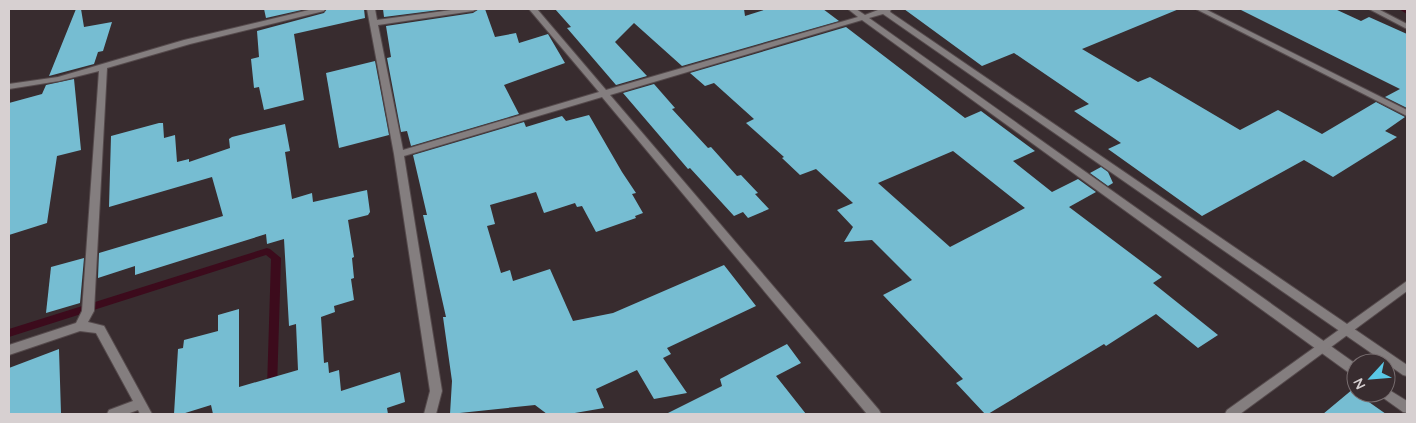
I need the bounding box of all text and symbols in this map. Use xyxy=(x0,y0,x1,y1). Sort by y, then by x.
north arrow xyxy=(1346,353,1396,403)
text: N xyxy=(1349,375,1370,392)

